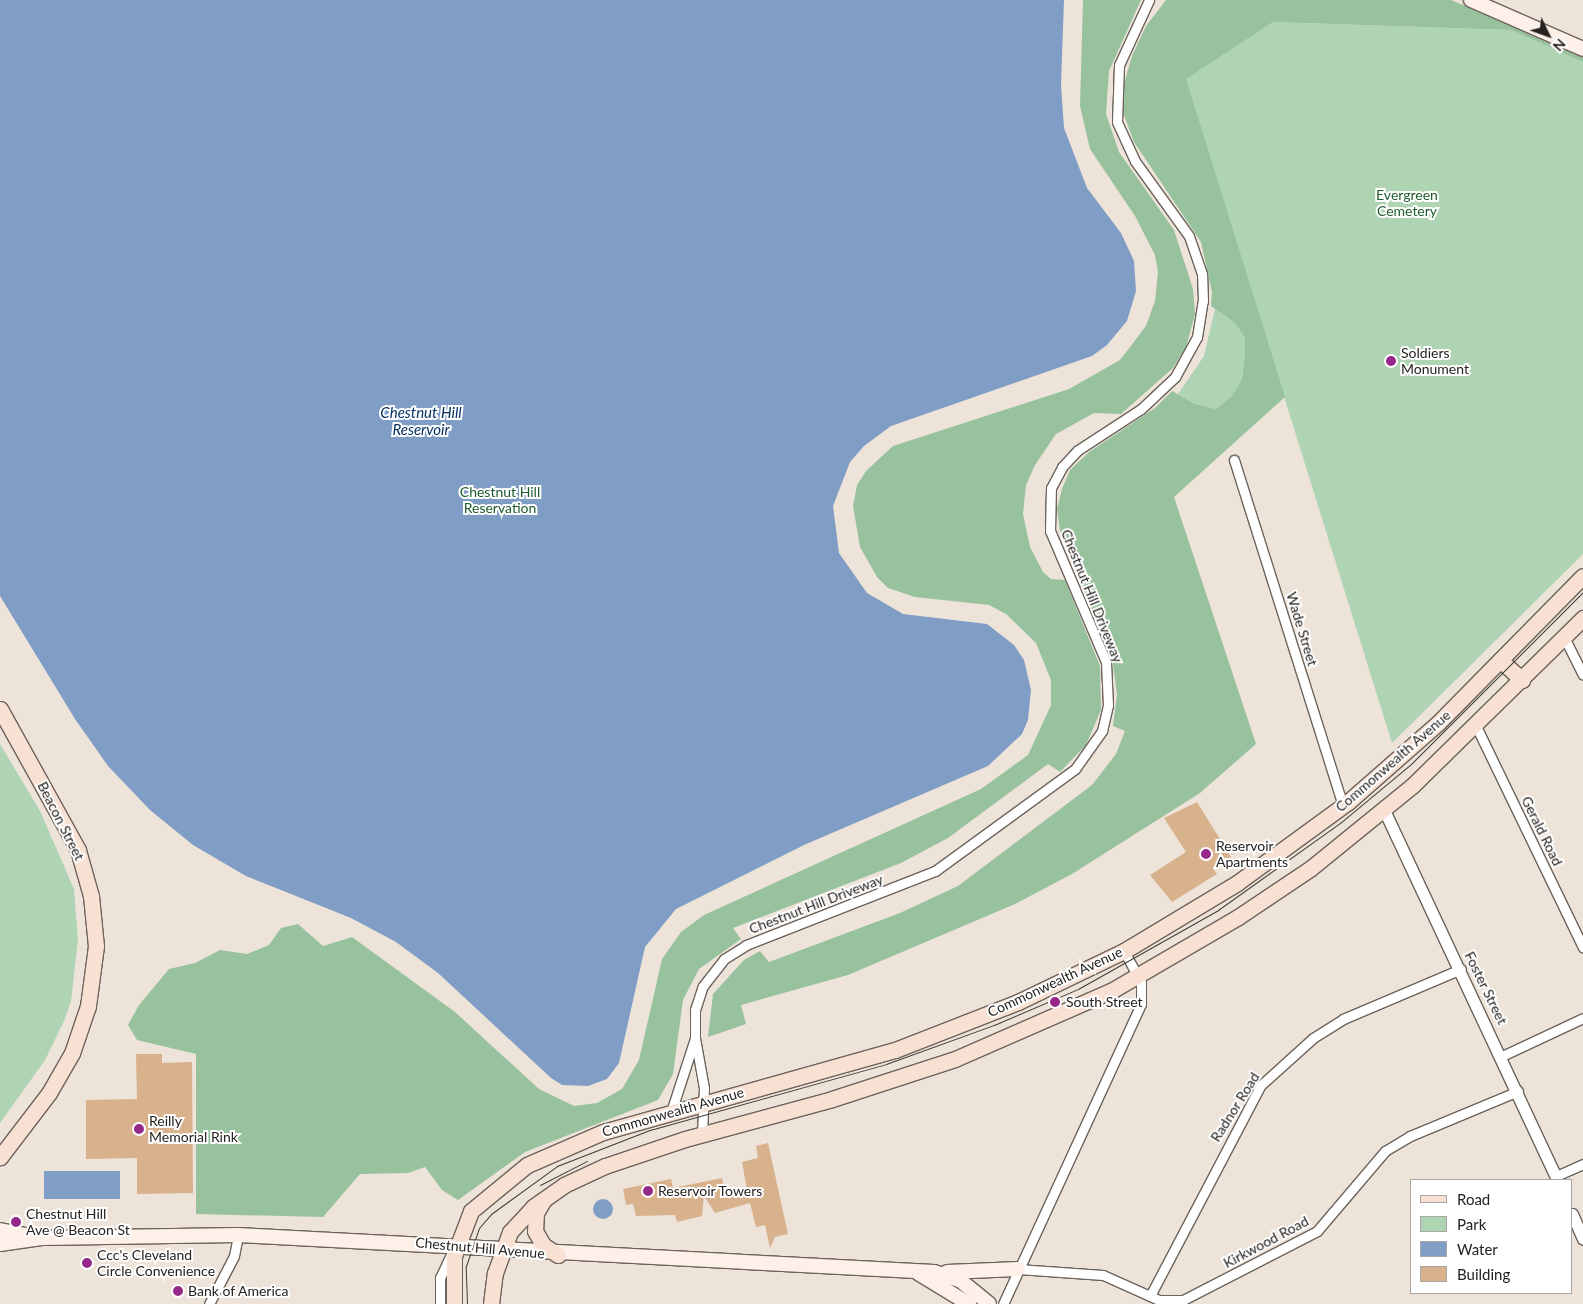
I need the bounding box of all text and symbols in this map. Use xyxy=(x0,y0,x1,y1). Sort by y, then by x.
north arrow xyxy=(1523,10,1573,60)
text: N xyxy=(1550,36,1569,55)
park label: Evergreen Cemetery xyxy=(1376,187,1438,220)
place label: Soldiers Monument xyxy=(1401,345,1469,378)
marker: Soldiers Monument xyxy=(1385,355,1397,367)
water label: Chestnut Hill Reservoir xyxy=(380,403,462,438)
park label: Chestnut Hill Reservation xyxy=(460,484,540,516)
street label: Chestnut Hill Driveway xyxy=(1058,527,1126,665)
street label: Wade Street xyxy=(1283,590,1321,668)
street label: Commonwealth Avenue xyxy=(1332,706,1454,816)
street label: Beacon Street xyxy=(34,779,88,863)
street label: Gerald Road xyxy=(1518,793,1566,869)
place label: Reservoir Apartments xyxy=(1216,838,1288,870)
marker: Reservoir Apartments xyxy=(1200,848,1212,860)
street label: Chestnut Hill Driveway xyxy=(747,871,885,937)
street label: Commonwealth Avenue xyxy=(985,943,1125,1021)
street label: Foster Street xyxy=(1461,949,1511,1027)
place label: South Street xyxy=(1066,994,1143,1010)
marker: South Street xyxy=(1048,995,1062,1009)
street label: Radnor Road xyxy=(1207,1069,1263,1145)
street label: Commonwealth Avenue xyxy=(600,1084,746,1140)
place label: Reilly Memorial Rink xyxy=(149,1113,238,1146)
marker: Reilly Memorial Rink xyxy=(133,1123,145,1135)
legend xyxy=(1410,1179,1573,1294)
place label: Reservoir Towers xyxy=(658,1183,763,1199)
marker: Reservoir Towers xyxy=(642,1185,654,1197)
text: Road xyxy=(1457,1190,1490,1208)
place label: Chestnut Hill Ave @ Beacon St xyxy=(26,1206,130,1238)
street label: Kirkwood Road xyxy=(1221,1212,1311,1272)
text: Park xyxy=(1457,1215,1486,1233)
marker: Chestnut Hill Ave @ Beacon St xyxy=(10,1216,22,1228)
street label: Chestnut Hill Avenue xyxy=(414,1234,546,1262)
text: Water xyxy=(1457,1240,1498,1258)
place label: Ccc's Cleveland Circle Convenience xyxy=(97,1247,215,1280)
marker: Ccc's Cleveland Circle Convenience xyxy=(81,1257,93,1269)
text: Building xyxy=(1457,1265,1510,1283)
place label: Bank of America xyxy=(188,1283,289,1299)
marker: Bank of America xyxy=(172,1285,184,1297)

